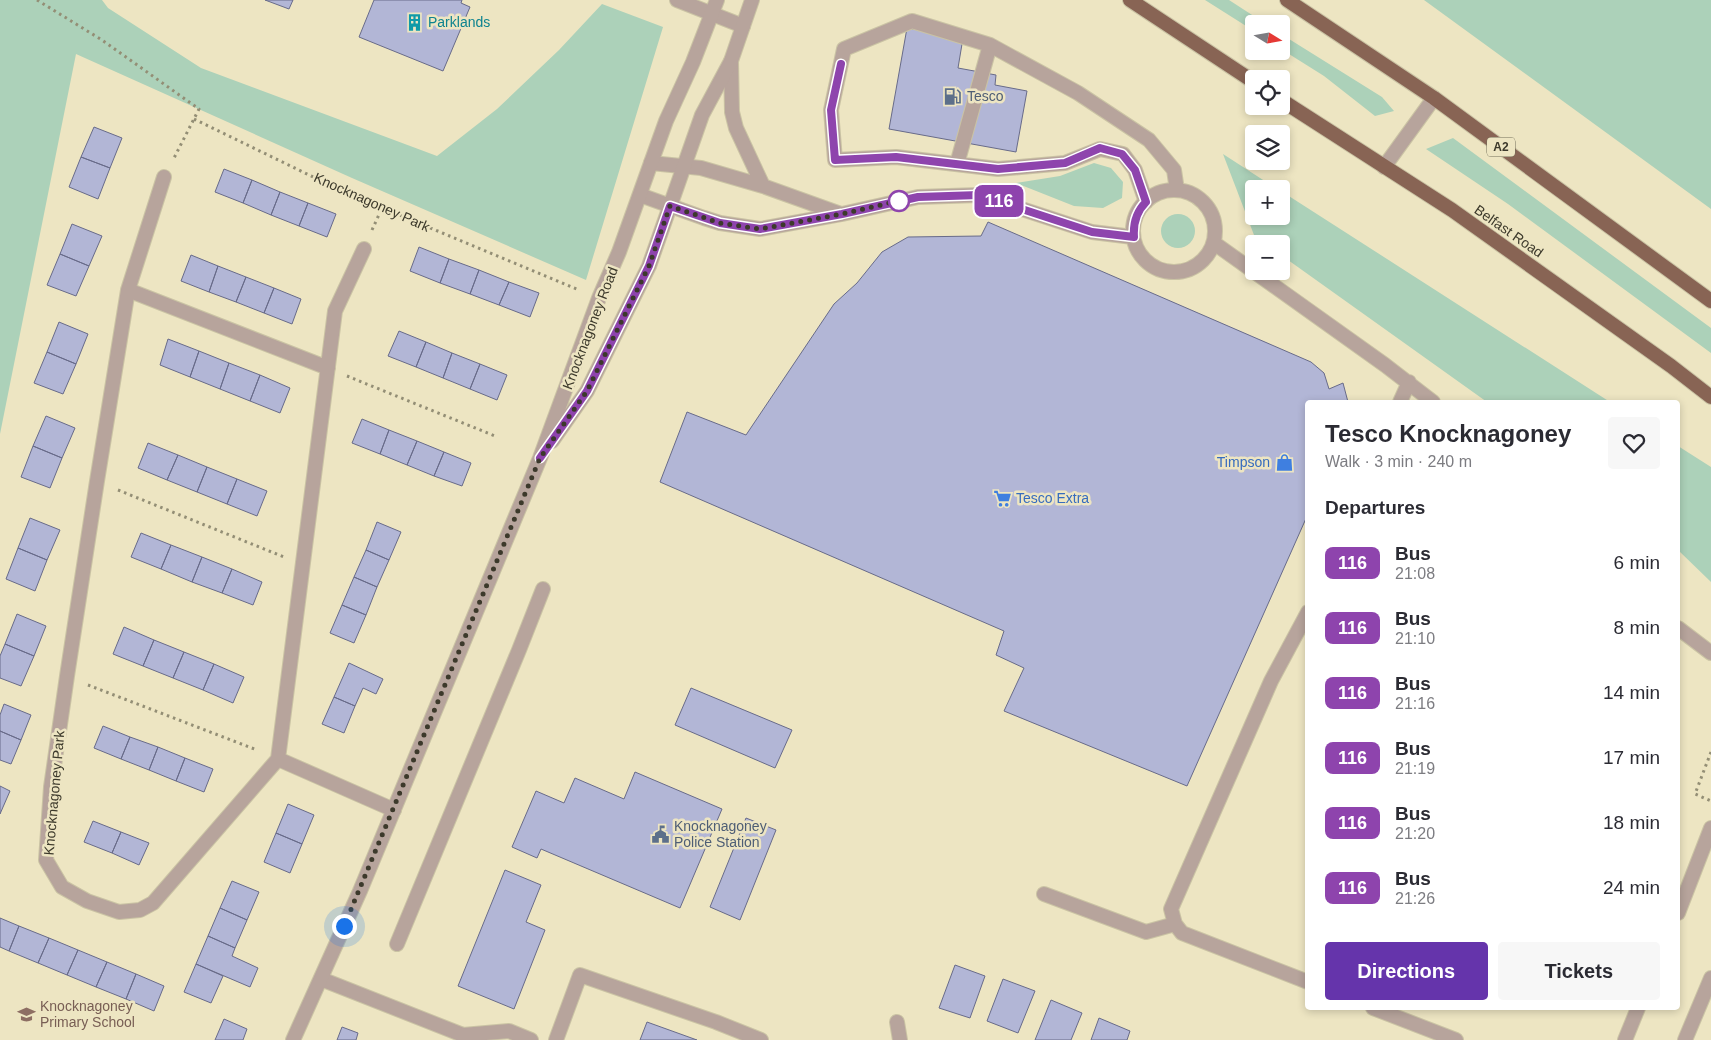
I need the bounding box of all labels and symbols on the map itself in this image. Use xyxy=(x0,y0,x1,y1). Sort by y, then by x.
building icon: Parklands xyxy=(404,12,424,32)
place label: Parklands xyxy=(428,14,490,30)
north arrow xyxy=(1245,15,1290,60)
fuel station icon: Tesco xyxy=(943,86,963,106)
place label: Tesco xyxy=(967,88,1004,104)
road number: A2 xyxy=(1487,138,1515,156)
street label: Knocknagoney Park xyxy=(312,169,433,235)
line badge: 116 xyxy=(970,185,1028,217)
unlabelled marker xyxy=(888,190,910,212)
street label: Belfast Road xyxy=(1472,201,1546,261)
street label: Knocknagoney Road xyxy=(559,264,621,392)
shop icon: Timpson xyxy=(1274,452,1294,472)
place label: Timpson xyxy=(1217,454,1270,470)
supermarket icon: Tesco Extra xyxy=(992,488,1012,508)
place label: Tesco Extra xyxy=(1016,490,1089,506)
street label: Knocknagoney Park xyxy=(41,729,68,856)
place label: Knocknagoney Police Station xyxy=(674,818,767,850)
public building icon: Knocknagoney Police Station xyxy=(650,824,670,844)
your location xyxy=(332,914,357,939)
place label: Knocknagoney Primary School xyxy=(40,998,135,1030)
school or university icon: Knocknagoney Primary School xyxy=(16,1004,36,1024)

